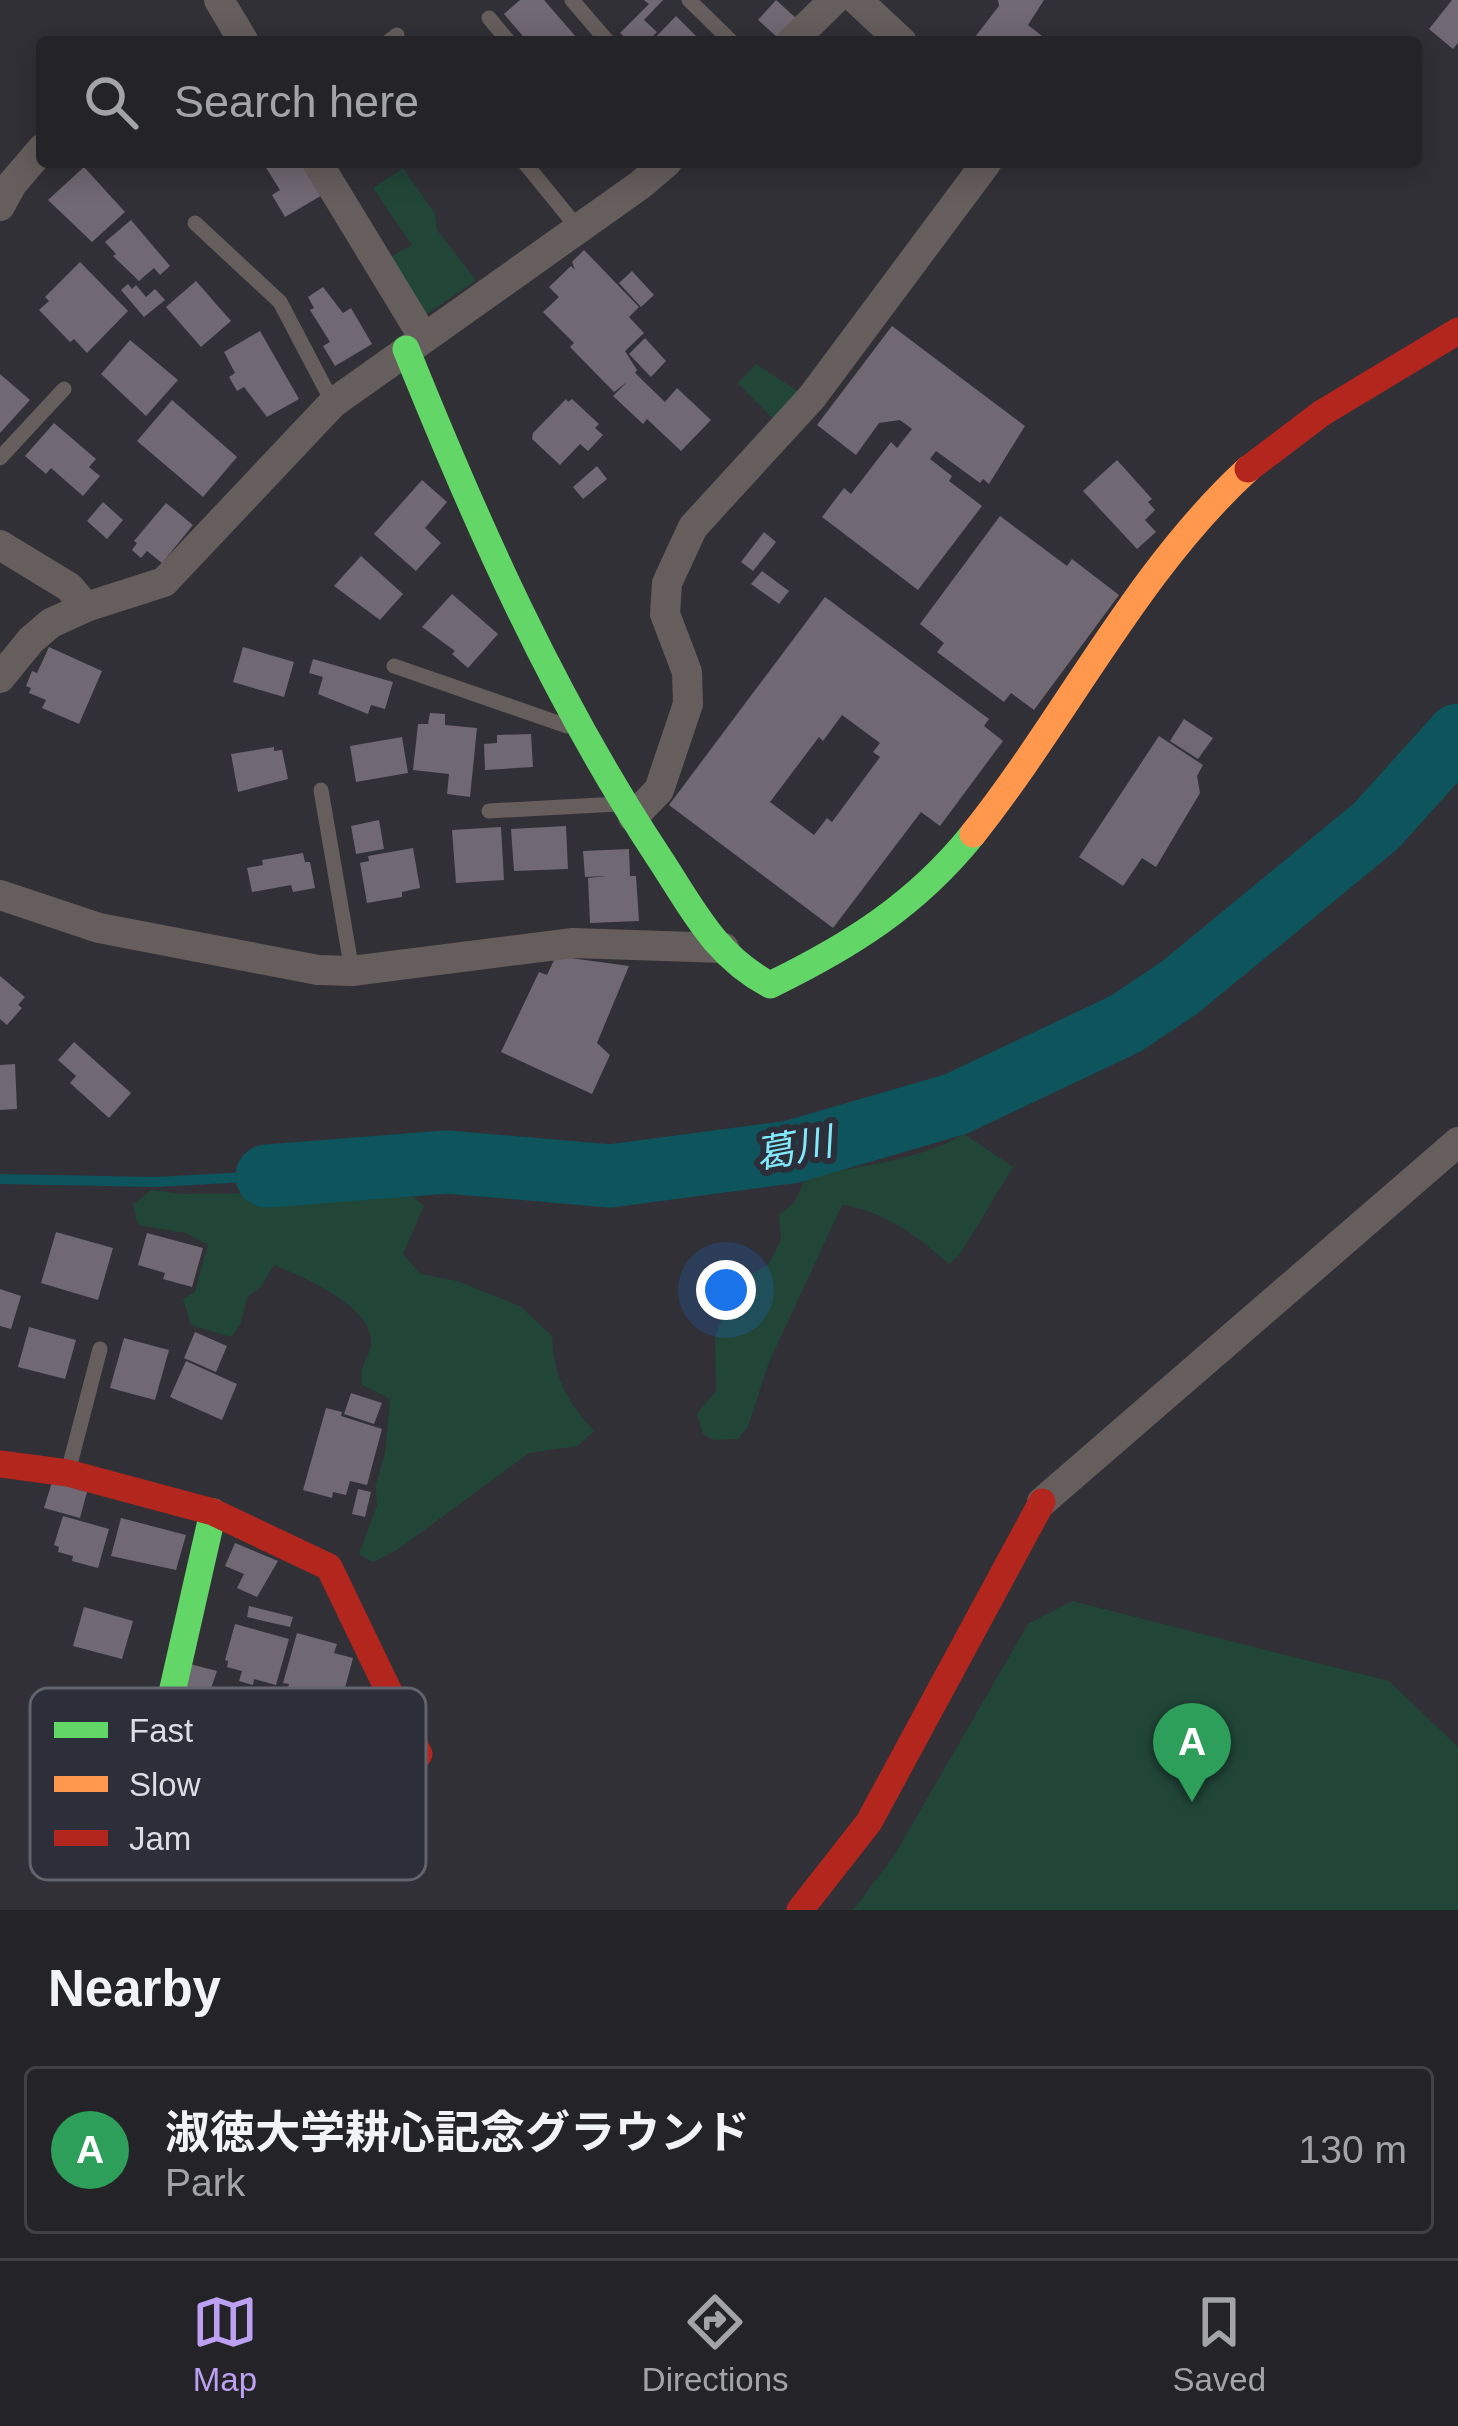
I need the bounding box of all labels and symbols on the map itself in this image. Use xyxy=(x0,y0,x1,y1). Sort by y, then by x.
water label: 葛川 xyxy=(752,1119,840,1177)
your location xyxy=(696,1260,756,1320)
legend xyxy=(30,1688,426,1880)
pin: A xyxy=(1153,1703,1231,1802)
text: Fast xyxy=(129,1712,193,1749)
text: Slow xyxy=(129,1766,201,1803)
text: Jam xyxy=(129,1820,191,1857)

